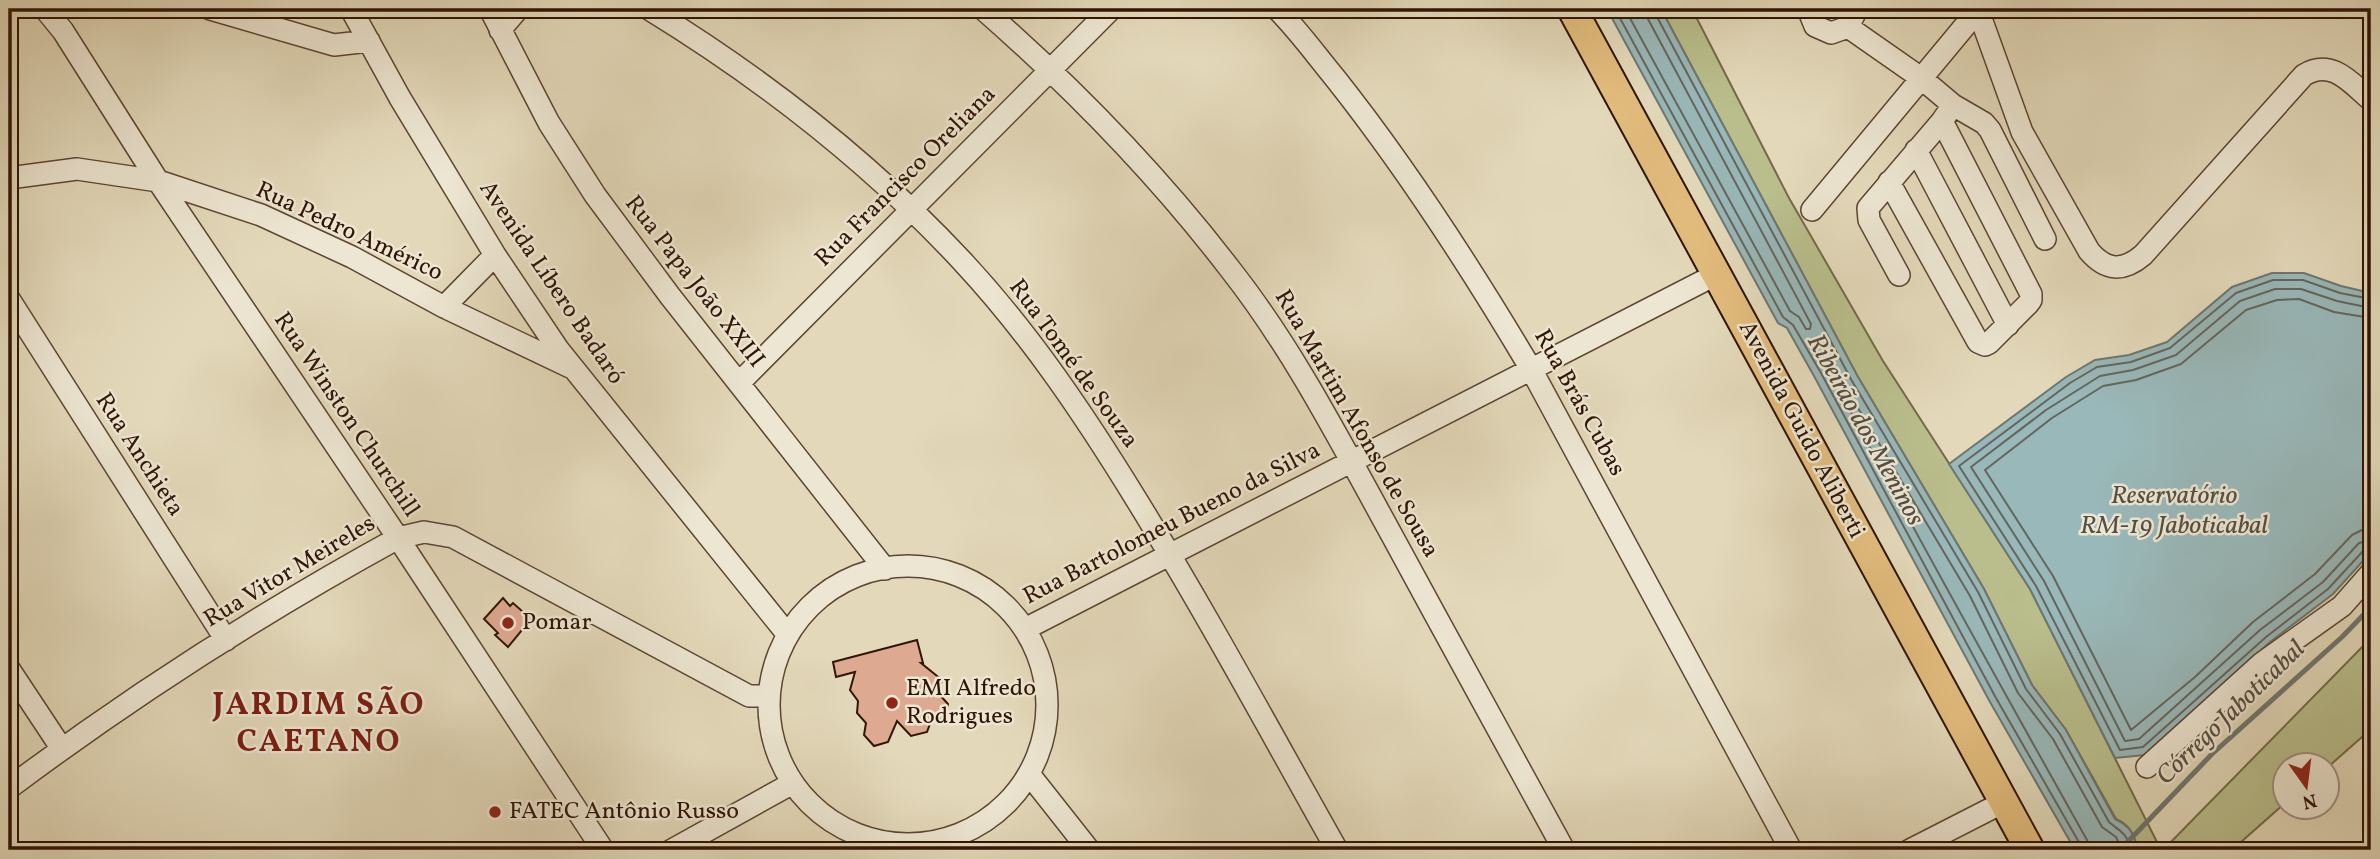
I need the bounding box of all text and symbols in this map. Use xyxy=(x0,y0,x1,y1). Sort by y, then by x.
street label: Rua Francisco Oreliana xyxy=(808,79,1004,275)
street label: Rua Pedro Américo xyxy=(250,174,448,290)
street label: Avenida Líbero Badaró xyxy=(470,174,632,392)
street label: Rua Papa João XXIII xyxy=(616,188,772,376)
street label: Rua Tomé de Souza xyxy=(1000,272,1146,456)
street label: Rua Martim Afonso de Sousa xyxy=(1265,284,1447,564)
street label: Rua Winston Churchill xyxy=(265,306,427,524)
street label: Avenida Guido Aliberti xyxy=(1729,315,1873,545)
street label: Rua Brás Cubas xyxy=(1525,323,1633,483)
water label: Ribeirão dos Meninos xyxy=(1797,328,1933,533)
street label: Rua Anchieta xyxy=(86,386,192,524)
street label: Rua Bartolomeu Bueno da Silva xyxy=(1017,434,1327,614)
water label: Reservatório RM-19 Jaboticabal xyxy=(2080,478,2269,544)
street label: Rua Vitor Meireles xyxy=(198,507,382,637)
place label: Pomar xyxy=(522,606,591,640)
marker: Pomar xyxy=(500,615,516,631)
water label: Córrego Jaboticabal xyxy=(2148,632,2314,794)
place label: EMI Alfredo Rodrigues xyxy=(906,672,1036,734)
district label: JARDIM SÃO CAETANO xyxy=(211,684,426,765)
marker: EMI Alfredo Rodrigues xyxy=(884,695,900,711)
north arrow xyxy=(2272,750,2342,820)
text: N xyxy=(2300,786,2319,815)
place label: FATEC Antônio Russo xyxy=(509,795,739,829)
marker: FATEC Antônio Russo xyxy=(487,804,503,820)

